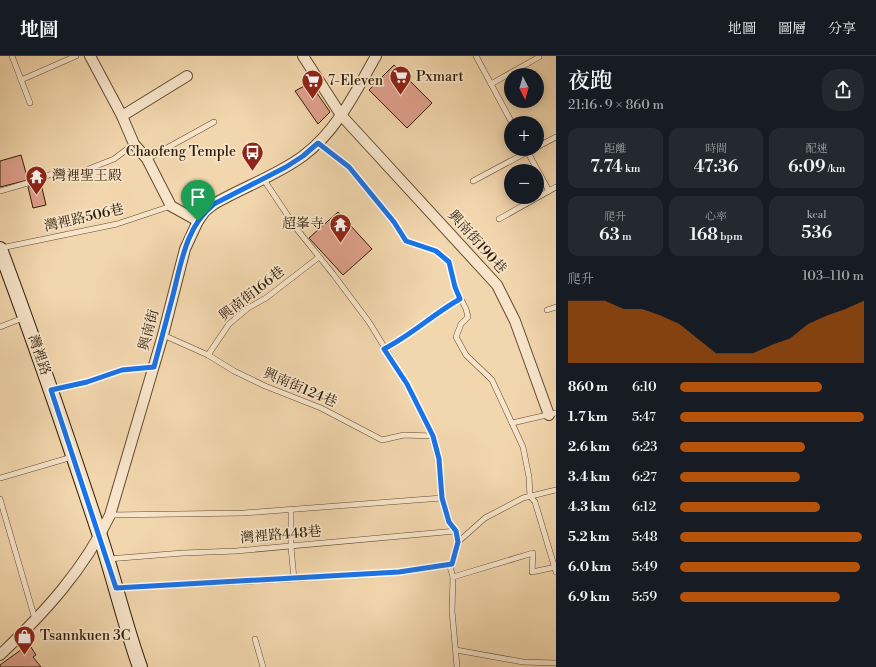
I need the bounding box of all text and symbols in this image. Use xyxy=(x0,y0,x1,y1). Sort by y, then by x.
text: 地圖 xyxy=(20,18,58,42)
text: 地圖 xyxy=(728,20,756,38)
text: 圖層 xyxy=(778,20,806,38)
text: 分享 xyxy=(828,20,856,38)
supermarket icon: Pxmart xyxy=(388,64,414,97)
supermarket icon: 7-Eleven xyxy=(300,68,326,101)
place label: Pxmart xyxy=(416,68,463,86)
north arrow xyxy=(504,68,544,108)
map controls xyxy=(504,68,544,204)
text: 夜跑 xyxy=(568,68,612,95)
button: share xyxy=(822,69,864,111)
place label: 7-Eleven xyxy=(328,72,384,90)
text: 21:16 · 9 × 860 m xyxy=(568,97,664,113)
button: + xyxy=(504,116,544,156)
bus stop icon: Chaofeng Temple xyxy=(239,139,265,172)
text: 距離 xyxy=(604,142,626,156)
text: 時間 xyxy=(705,142,727,156)
text: 配速 xyxy=(806,142,828,156)
place label: Chaofeng Temple xyxy=(126,143,236,161)
text: 7.74 xyxy=(590,156,623,178)
text: 47:36 xyxy=(694,156,738,178)
text: 6:09 xyxy=(788,156,826,178)
text: km xyxy=(623,162,641,176)
text: /km xyxy=(826,162,845,176)
temple icon: 灣裡聖王殿 xyxy=(24,163,50,196)
button: − xyxy=(504,164,544,204)
place label: 灣裡聖王殿 xyxy=(52,167,122,185)
pin xyxy=(181,180,215,221)
icon: arrive xyxy=(187,186,209,208)
street label: 灣裡路506巷 xyxy=(42,200,126,236)
street label: 興南街190巷 xyxy=(444,207,510,277)
text: kcal xyxy=(807,208,827,222)
text: 爬升 xyxy=(604,210,626,224)
text: 心率 xyxy=(705,210,727,224)
temple icon: 超峯寺 xyxy=(327,211,353,244)
place label: 超峯寺 xyxy=(282,215,324,233)
text: 536 xyxy=(801,222,832,244)
text: 63 xyxy=(599,224,620,246)
text: 168 xyxy=(689,224,718,246)
text: m xyxy=(620,230,632,244)
text: bpm xyxy=(718,230,743,244)
street label: 興南街166巷 xyxy=(216,263,288,325)
text: 103–110 m xyxy=(802,268,864,284)
text: 爬升 xyxy=(568,271,594,287)
street label: 興南街 xyxy=(135,307,163,353)
street label: 灣裡路 xyxy=(24,332,54,378)
street label: 興南街124巷 xyxy=(260,364,340,412)
text: 860 m xyxy=(568,379,608,395)
text: 6:10 xyxy=(632,379,657,395)
text: 1.7 km xyxy=(568,409,608,425)
text: 5:47 xyxy=(632,409,656,425)
text: 2.6 km xyxy=(568,439,610,455)
text: 6:23 xyxy=(632,439,657,455)
text: 3.4 km xyxy=(568,469,610,485)
text: 6:27 xyxy=(632,469,657,485)
text: 4.3 km xyxy=(568,499,610,515)
text: 6:12 xyxy=(632,499,656,515)
street label: 灣裡路448巷 xyxy=(240,522,322,548)
text: 5.2 km xyxy=(568,529,610,545)
text: 5:48 xyxy=(632,529,658,545)
text: 6.0 km xyxy=(568,559,611,575)
text: 5:49 xyxy=(632,559,658,575)
text: 6.9 km xyxy=(568,589,610,605)
text: 5:59 xyxy=(632,589,657,605)
shop icon: Tsannkuen 3C xyxy=(11,623,37,656)
place label: Tsannkuen 3C xyxy=(40,627,130,645)

